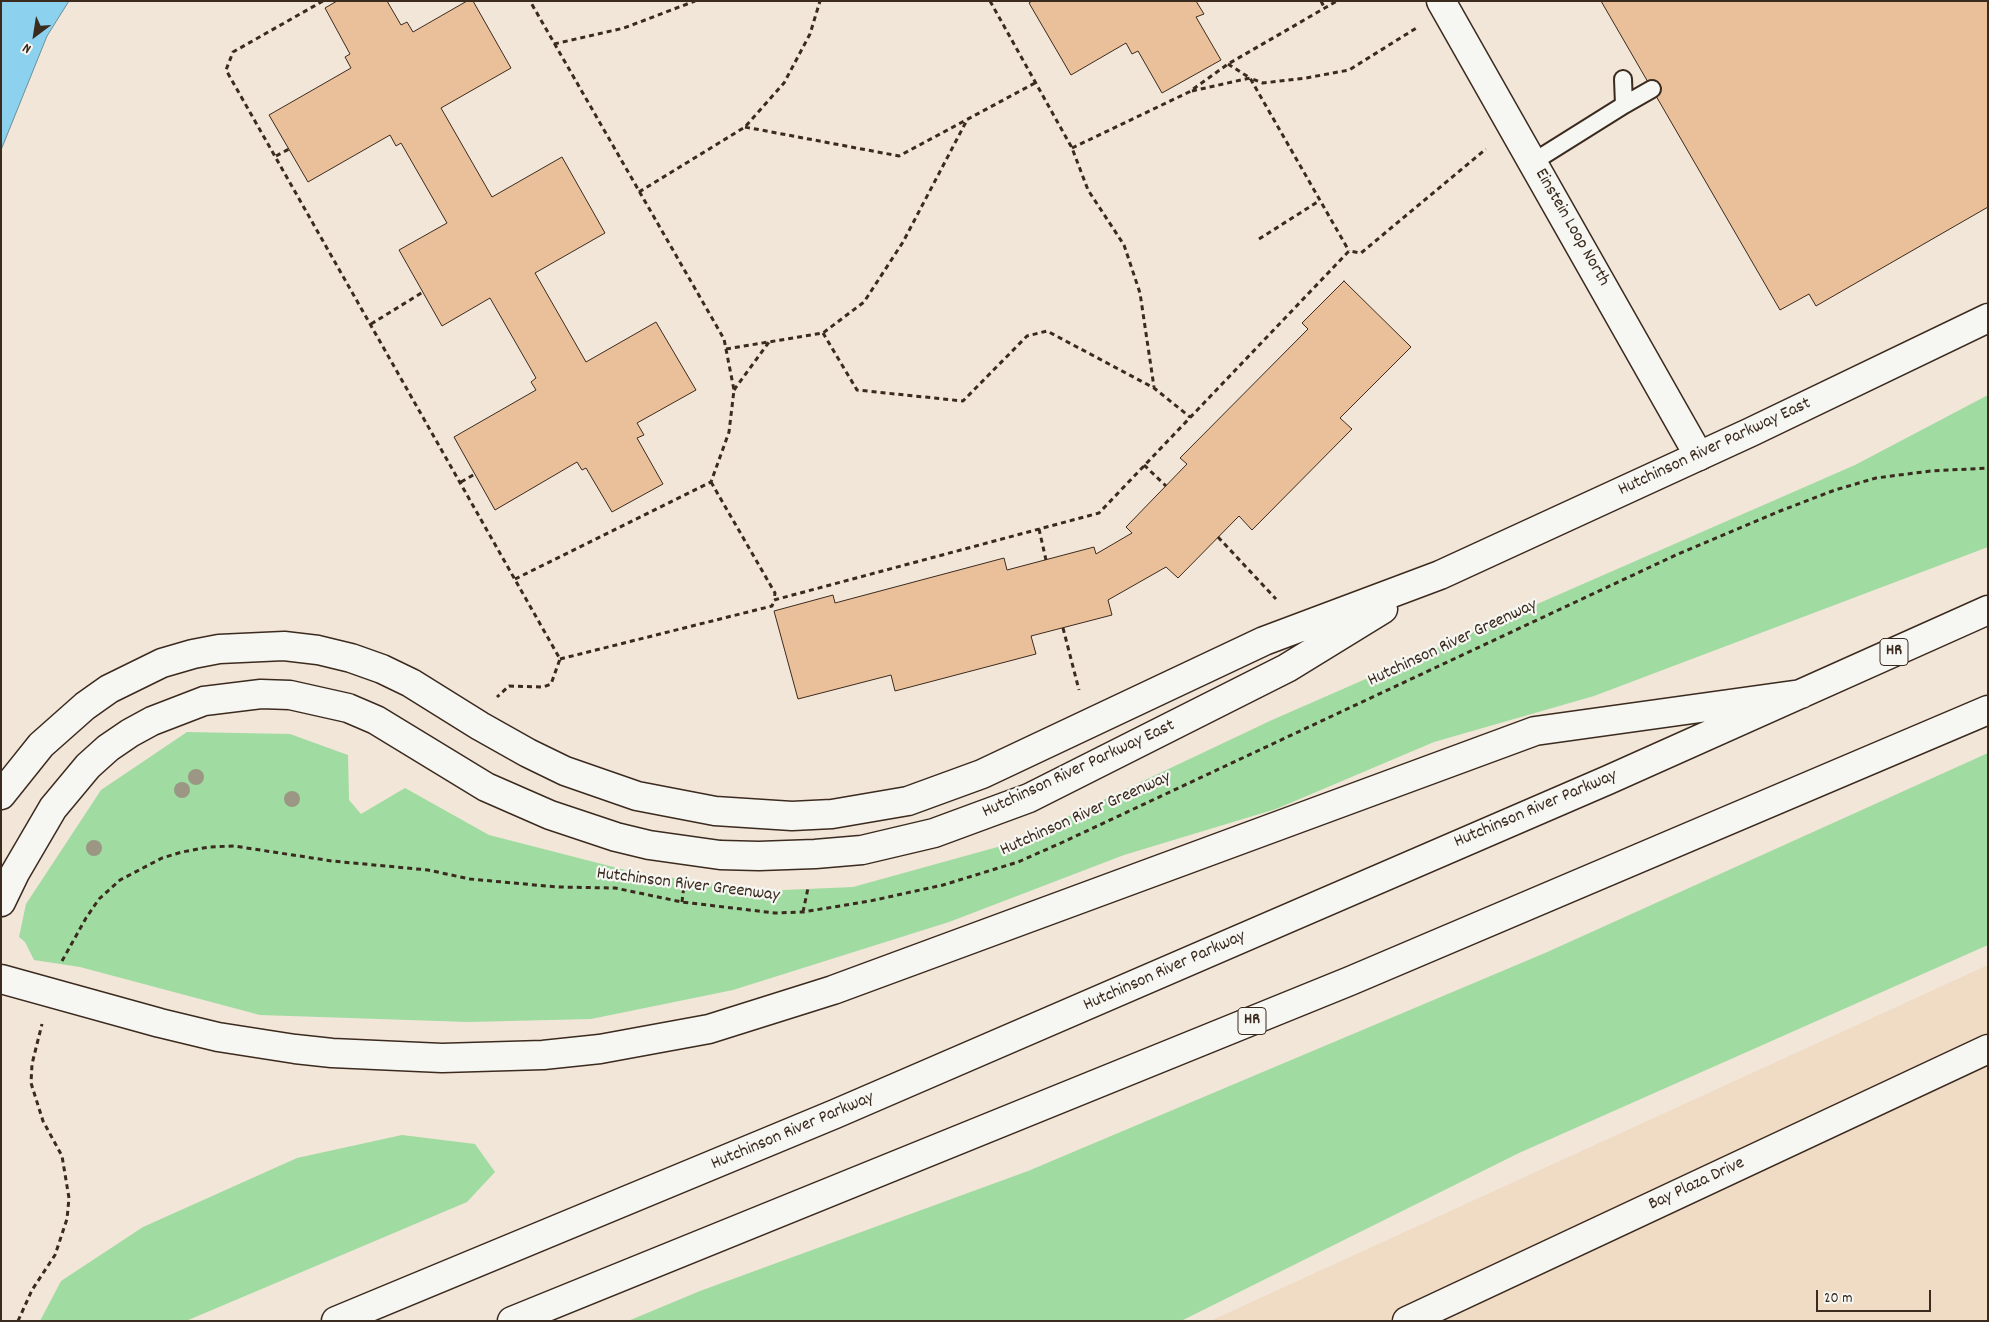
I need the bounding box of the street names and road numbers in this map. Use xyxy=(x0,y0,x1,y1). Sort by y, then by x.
street label: Einstein Loop North xyxy=(1529,165,1613,291)
street label: Hutchinson River Parkway East xyxy=(1615,394,1815,502)
street label: Hutchinson River Greenway xyxy=(1365,595,1541,693)
road number: HR xyxy=(1880,638,1908,666)
street label: Hutchinson River Parkway East xyxy=(979,716,1179,824)
street label: Hutchinson River Parkway xyxy=(1451,766,1621,854)
street label: Hutchinson River Greenway xyxy=(997,768,1175,862)
street label: Hutchinson River Greenway xyxy=(595,864,781,908)
street label: Hutchinson River Parkway xyxy=(1081,927,1249,1017)
road number: HR xyxy=(1238,1008,1266,1034)
street label: Hutchinson River Parkway xyxy=(708,1088,878,1176)
street label: Bay Plaza Drive xyxy=(1646,1153,1748,1217)

